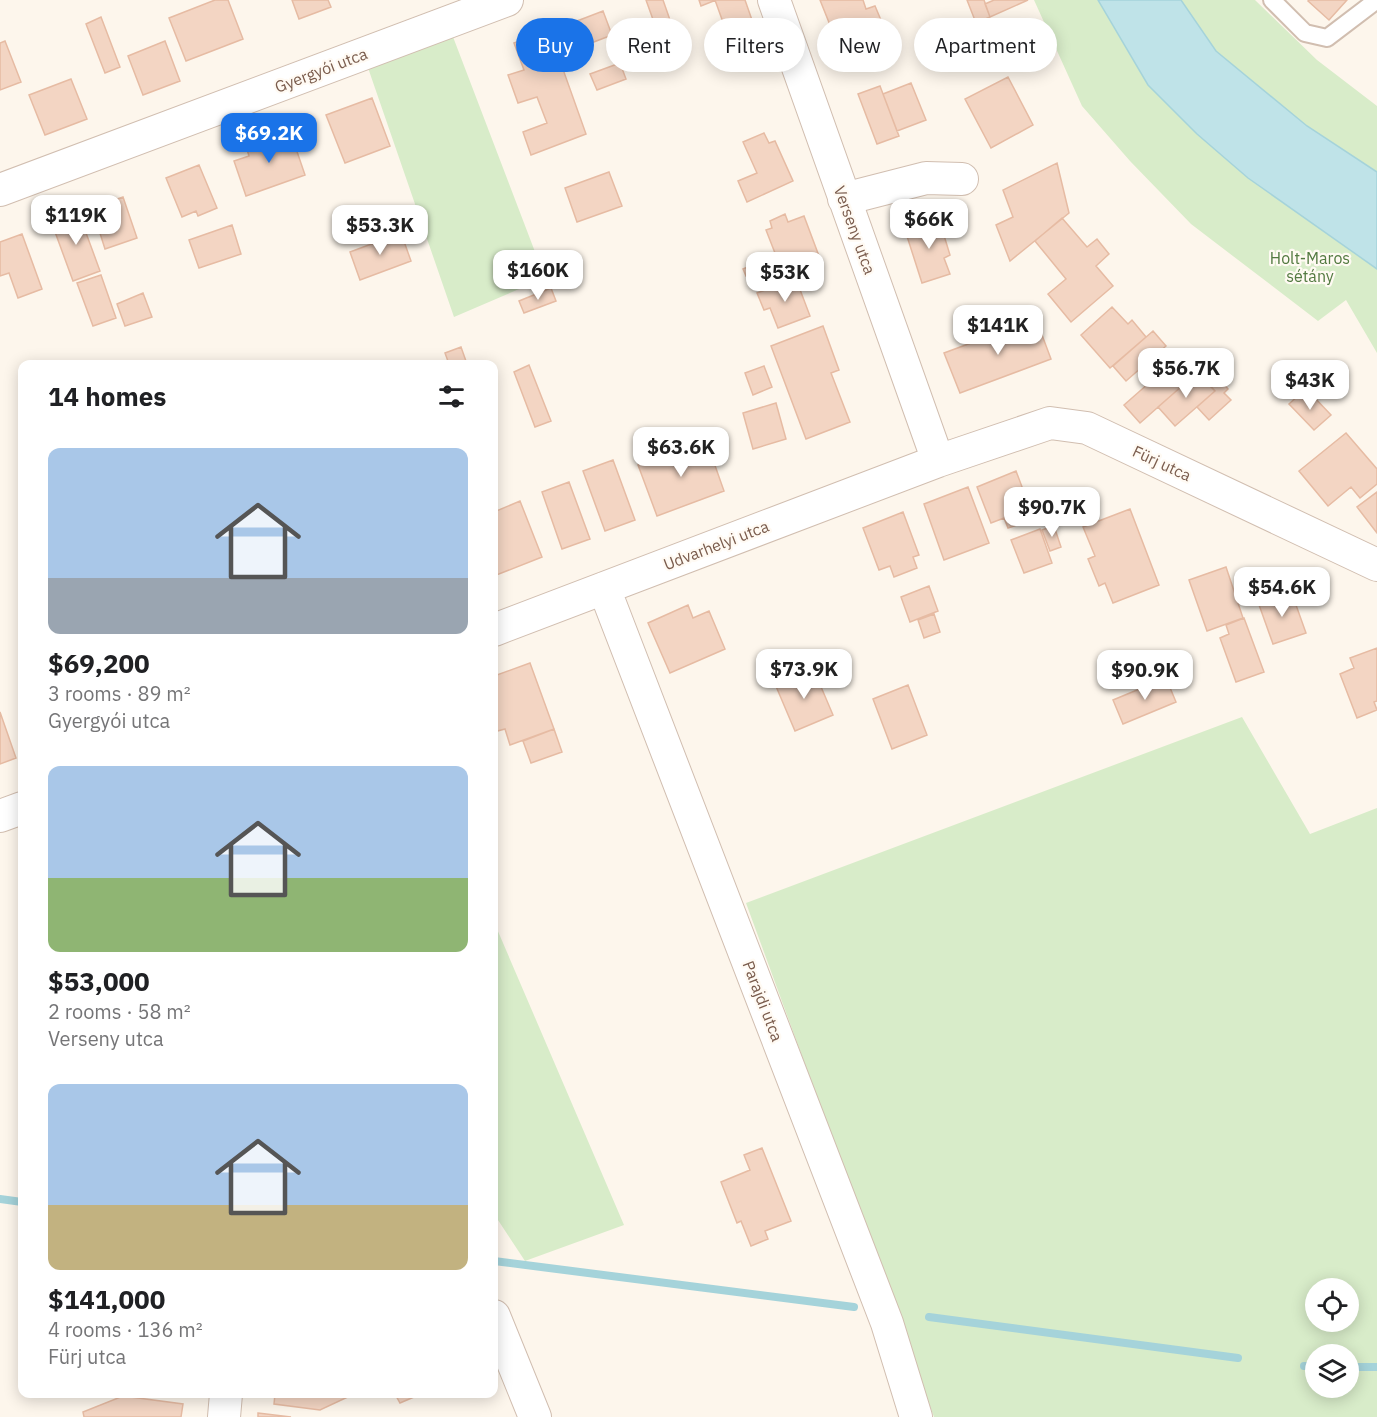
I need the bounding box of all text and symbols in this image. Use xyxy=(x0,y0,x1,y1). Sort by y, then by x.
chip: Buy xyxy=(516,18,594,72)
chip: Rent xyxy=(606,18,692,72)
chip: Filters xyxy=(704,18,805,72)
chip: New xyxy=(817,18,902,72)
chip: Apartment xyxy=(914,18,1057,72)
street label: Gyergyói utca xyxy=(272,43,371,97)
pin: $69.2K xyxy=(220,113,318,164)
text: $69.2K xyxy=(235,119,303,146)
street label: Verseny utca xyxy=(830,183,880,277)
pin: $119K xyxy=(34,195,118,246)
pin: $66K xyxy=(893,199,965,250)
text: $119K xyxy=(45,201,107,228)
pin: $53.3K xyxy=(331,205,429,256)
text: $66K xyxy=(904,205,954,232)
text: $53.3K xyxy=(346,211,414,238)
park label: Holt-Maros sétány xyxy=(1270,248,1350,286)
pin: $160K xyxy=(496,250,580,301)
pin: $53K xyxy=(749,252,821,303)
text: $160K xyxy=(507,256,569,283)
text: $53K xyxy=(760,258,810,285)
pin: $141K xyxy=(956,305,1040,356)
text: $141K xyxy=(967,311,1029,338)
pin: $56.7K xyxy=(1137,348,1235,399)
text: $56.7K xyxy=(1152,354,1220,381)
pin: $43K xyxy=(1274,360,1346,411)
text: $43K xyxy=(1285,366,1335,393)
text: 14 homes xyxy=(48,379,166,413)
icon: filters xyxy=(435,380,468,413)
pin: $63.6K xyxy=(632,427,730,478)
text: $63.6K xyxy=(647,433,715,460)
street label: Fürj utca xyxy=(1129,441,1195,485)
icon: home xyxy=(204,487,312,595)
pin: $90.7K xyxy=(1003,487,1101,538)
text: $90.7K xyxy=(1018,493,1086,520)
street label: Udvarhelyi utca xyxy=(660,516,772,574)
pin: $54.6K xyxy=(1233,567,1331,618)
text: $54.6K xyxy=(1248,573,1316,600)
text: $69,200 xyxy=(48,646,150,680)
pin: $73.9K xyxy=(755,649,853,700)
pin: $90.9K xyxy=(1096,650,1194,701)
text: $73.9K xyxy=(770,655,838,682)
text: $90.9K xyxy=(1111,656,1179,683)
text: 3 rooms · 89 m² xyxy=(48,680,191,707)
text: Gyergyói utca xyxy=(48,707,170,734)
icon: home xyxy=(204,805,312,913)
street label: Parajdi utca xyxy=(738,958,788,1045)
text: $53,000 xyxy=(48,964,150,998)
text: 2 rooms · 58 m² xyxy=(48,998,191,1025)
text: Verseny utca xyxy=(48,1025,164,1052)
icon: home xyxy=(204,1123,312,1231)
map controls xyxy=(1305,1278,1359,1398)
button: locate xyxy=(1305,1278,1359,1332)
text: $141,000 xyxy=(48,1282,165,1316)
text: 4 rooms · 136 m² xyxy=(48,1316,203,1343)
text: Fürj utca xyxy=(48,1343,126,1370)
button: layers xyxy=(1305,1344,1359,1398)

